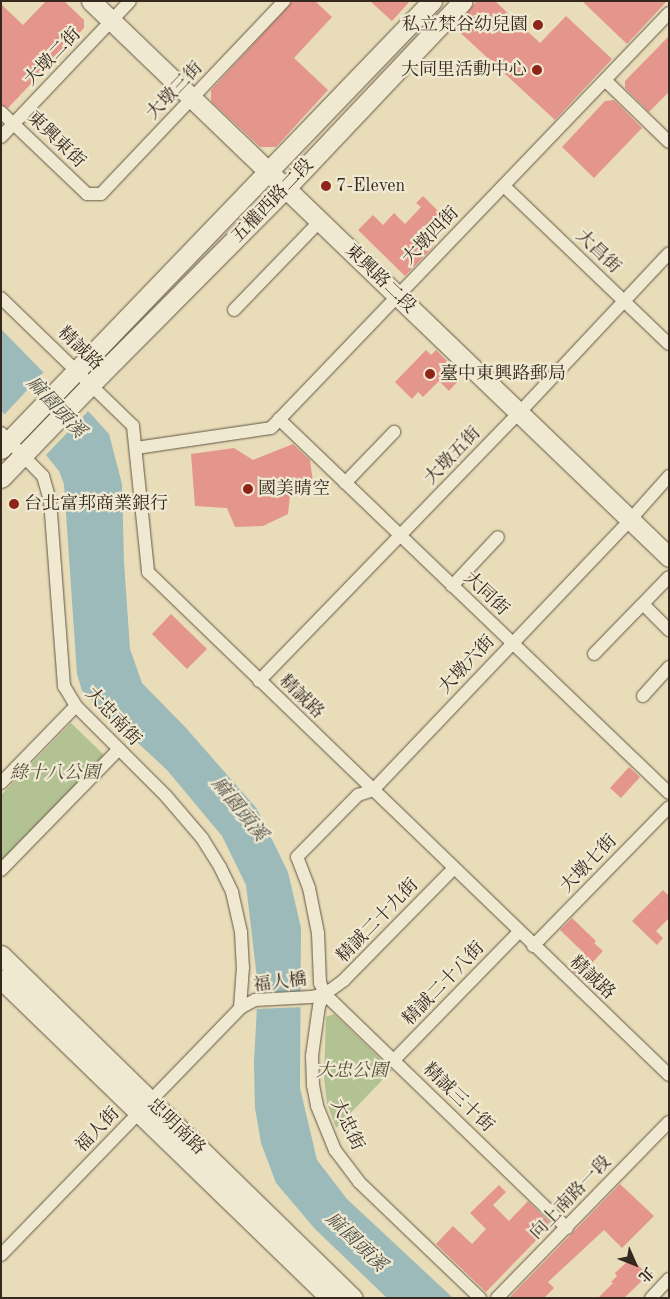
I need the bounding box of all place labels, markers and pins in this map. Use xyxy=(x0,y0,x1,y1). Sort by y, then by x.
place label: 私立梵谷幼兒園 xyxy=(402,14,528,36)
marker: 私立梵谷幼兒園 xyxy=(532,19,544,31)
place label: 大同里活動中心 xyxy=(401,59,527,81)
marker: 大同里活動中心 xyxy=(531,64,543,76)
place label: 7-Eleven xyxy=(336,175,405,197)
marker: 7-Eleven xyxy=(320,180,332,192)
place label: 臺中東興路郵局 xyxy=(440,363,566,385)
marker: 臺中東興路郵局 xyxy=(424,368,436,380)
place label: 國美晴空 xyxy=(258,478,330,500)
marker: 國美晴空 xyxy=(242,483,254,495)
place label: 台北富邦商業銀行 xyxy=(24,493,168,515)
marker: 台北富邦商業銀行 xyxy=(8,498,20,510)

